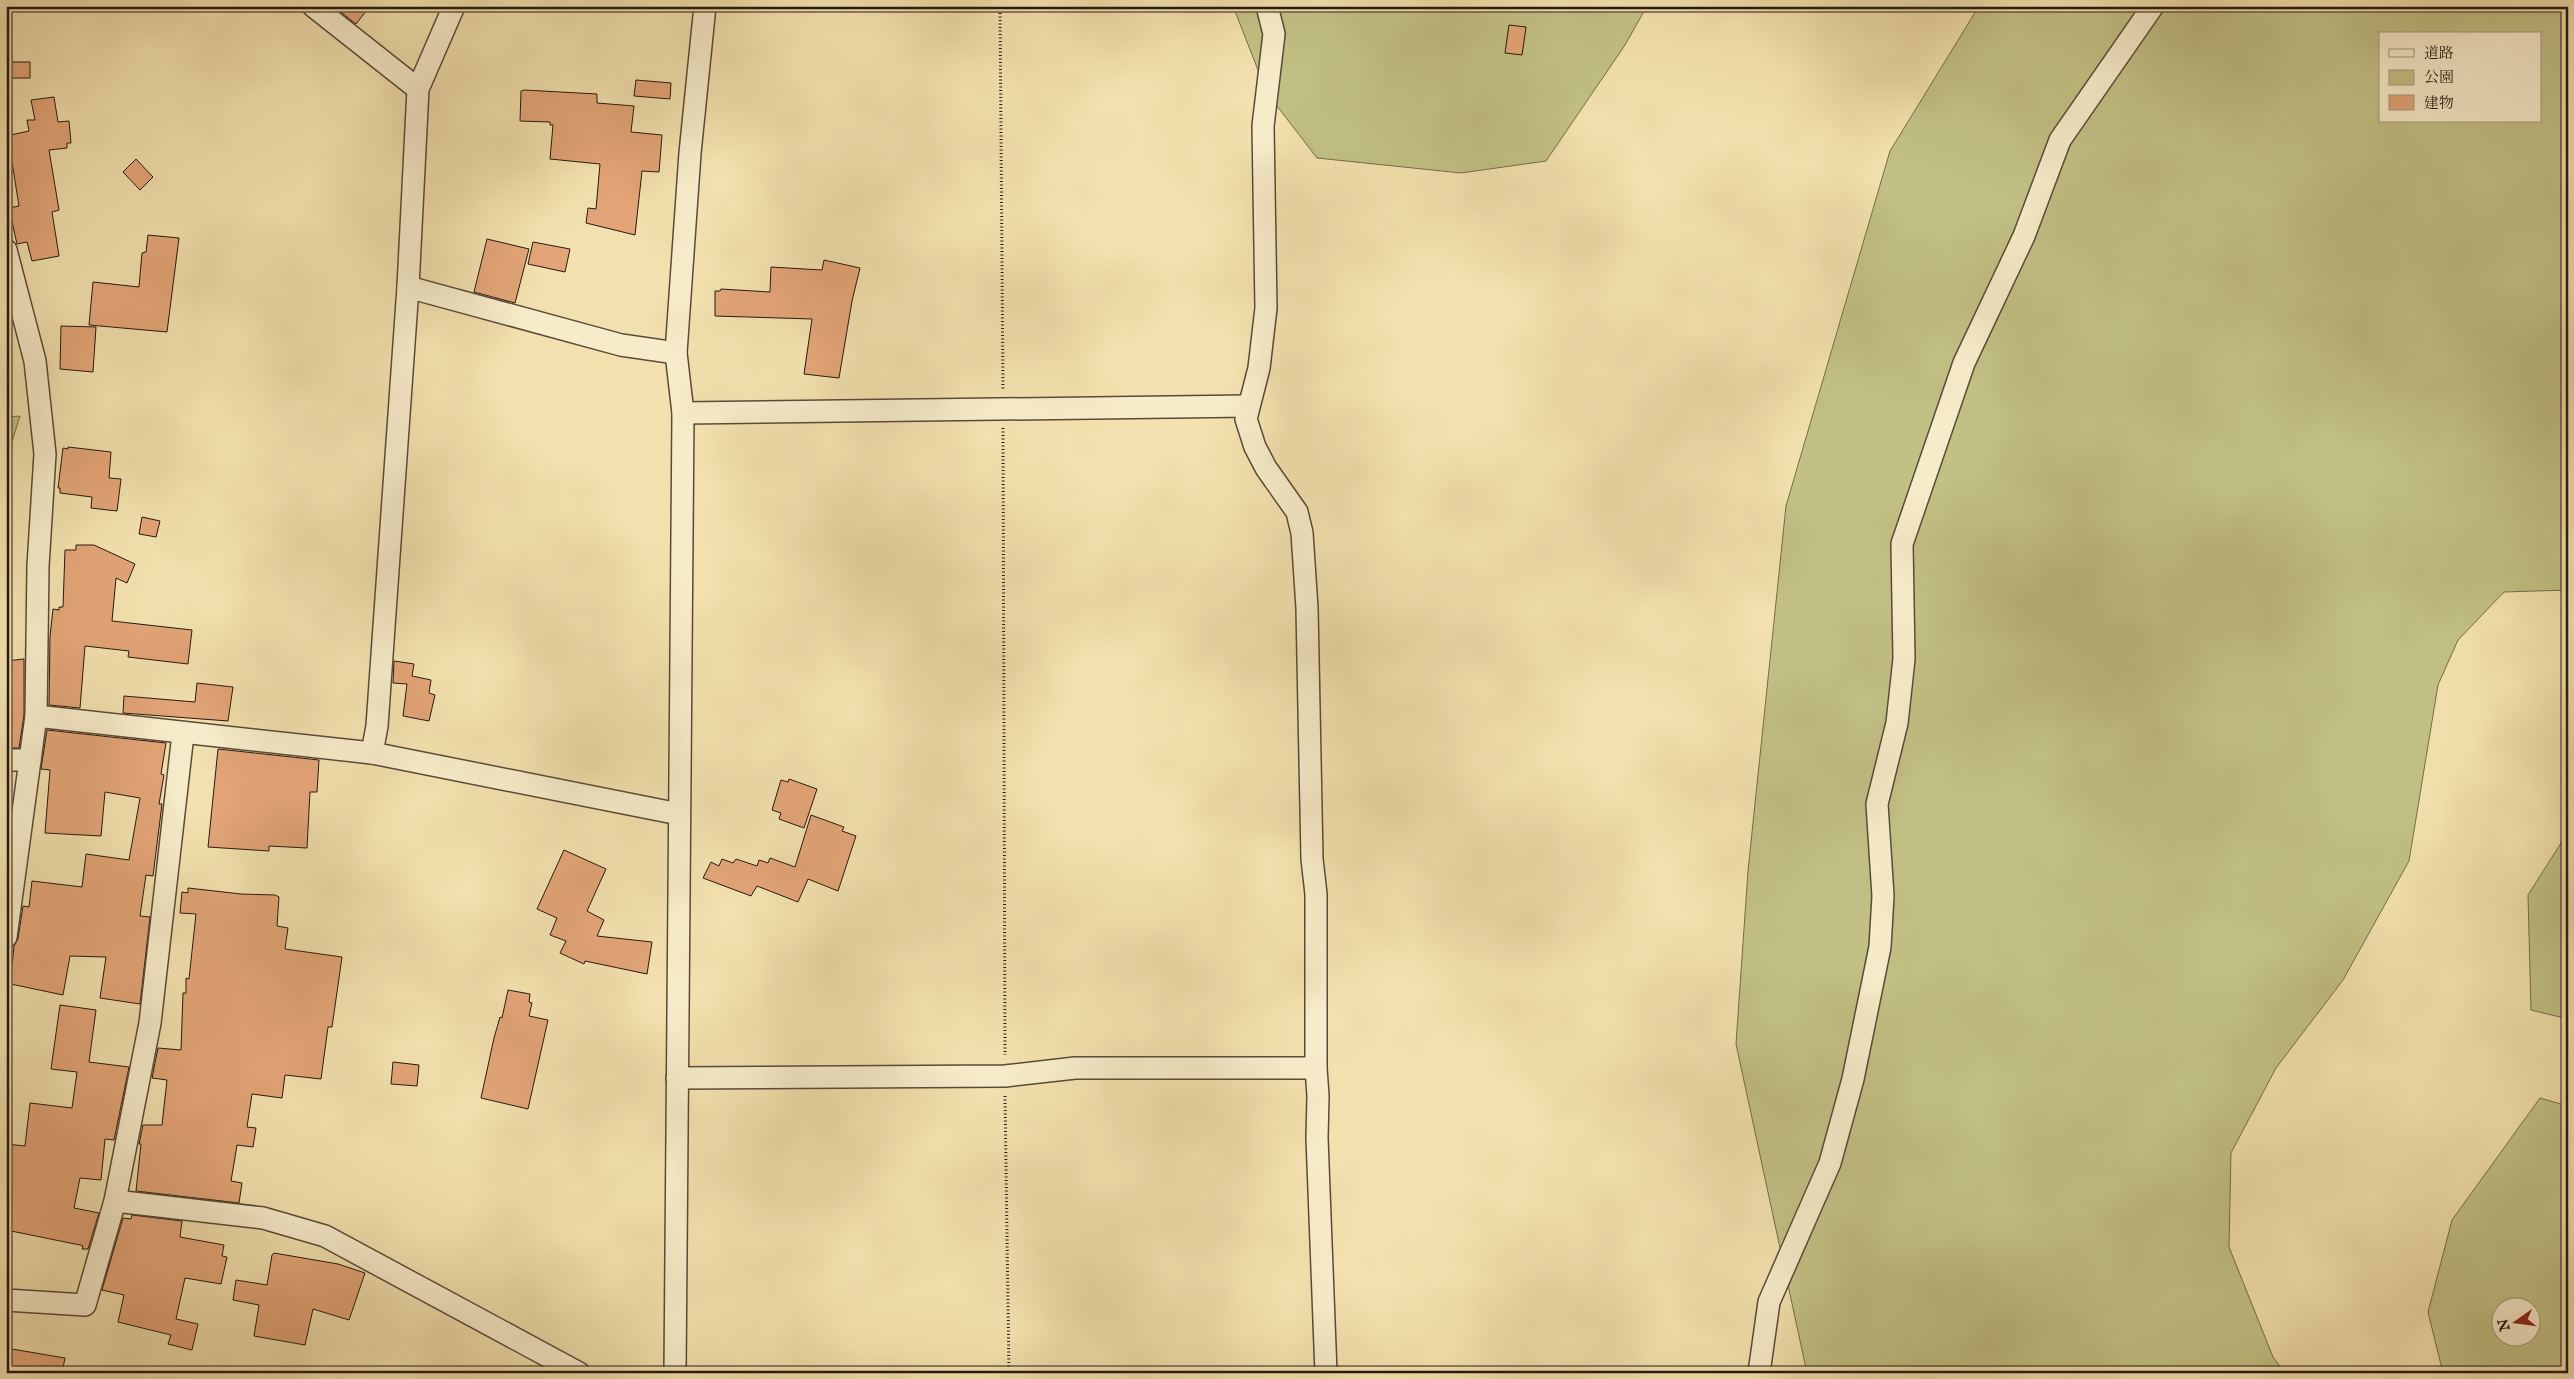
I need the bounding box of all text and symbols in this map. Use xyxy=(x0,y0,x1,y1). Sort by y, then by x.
legend xyxy=(2379,32,2542,122)
text: 道路 xyxy=(2424,44,2454,63)
text: 公園 xyxy=(2424,68,2454,87)
text: 建物 xyxy=(2424,94,2454,113)
north arrow xyxy=(2492,1296,2542,1346)
text: N xyxy=(2494,1317,2515,1334)

